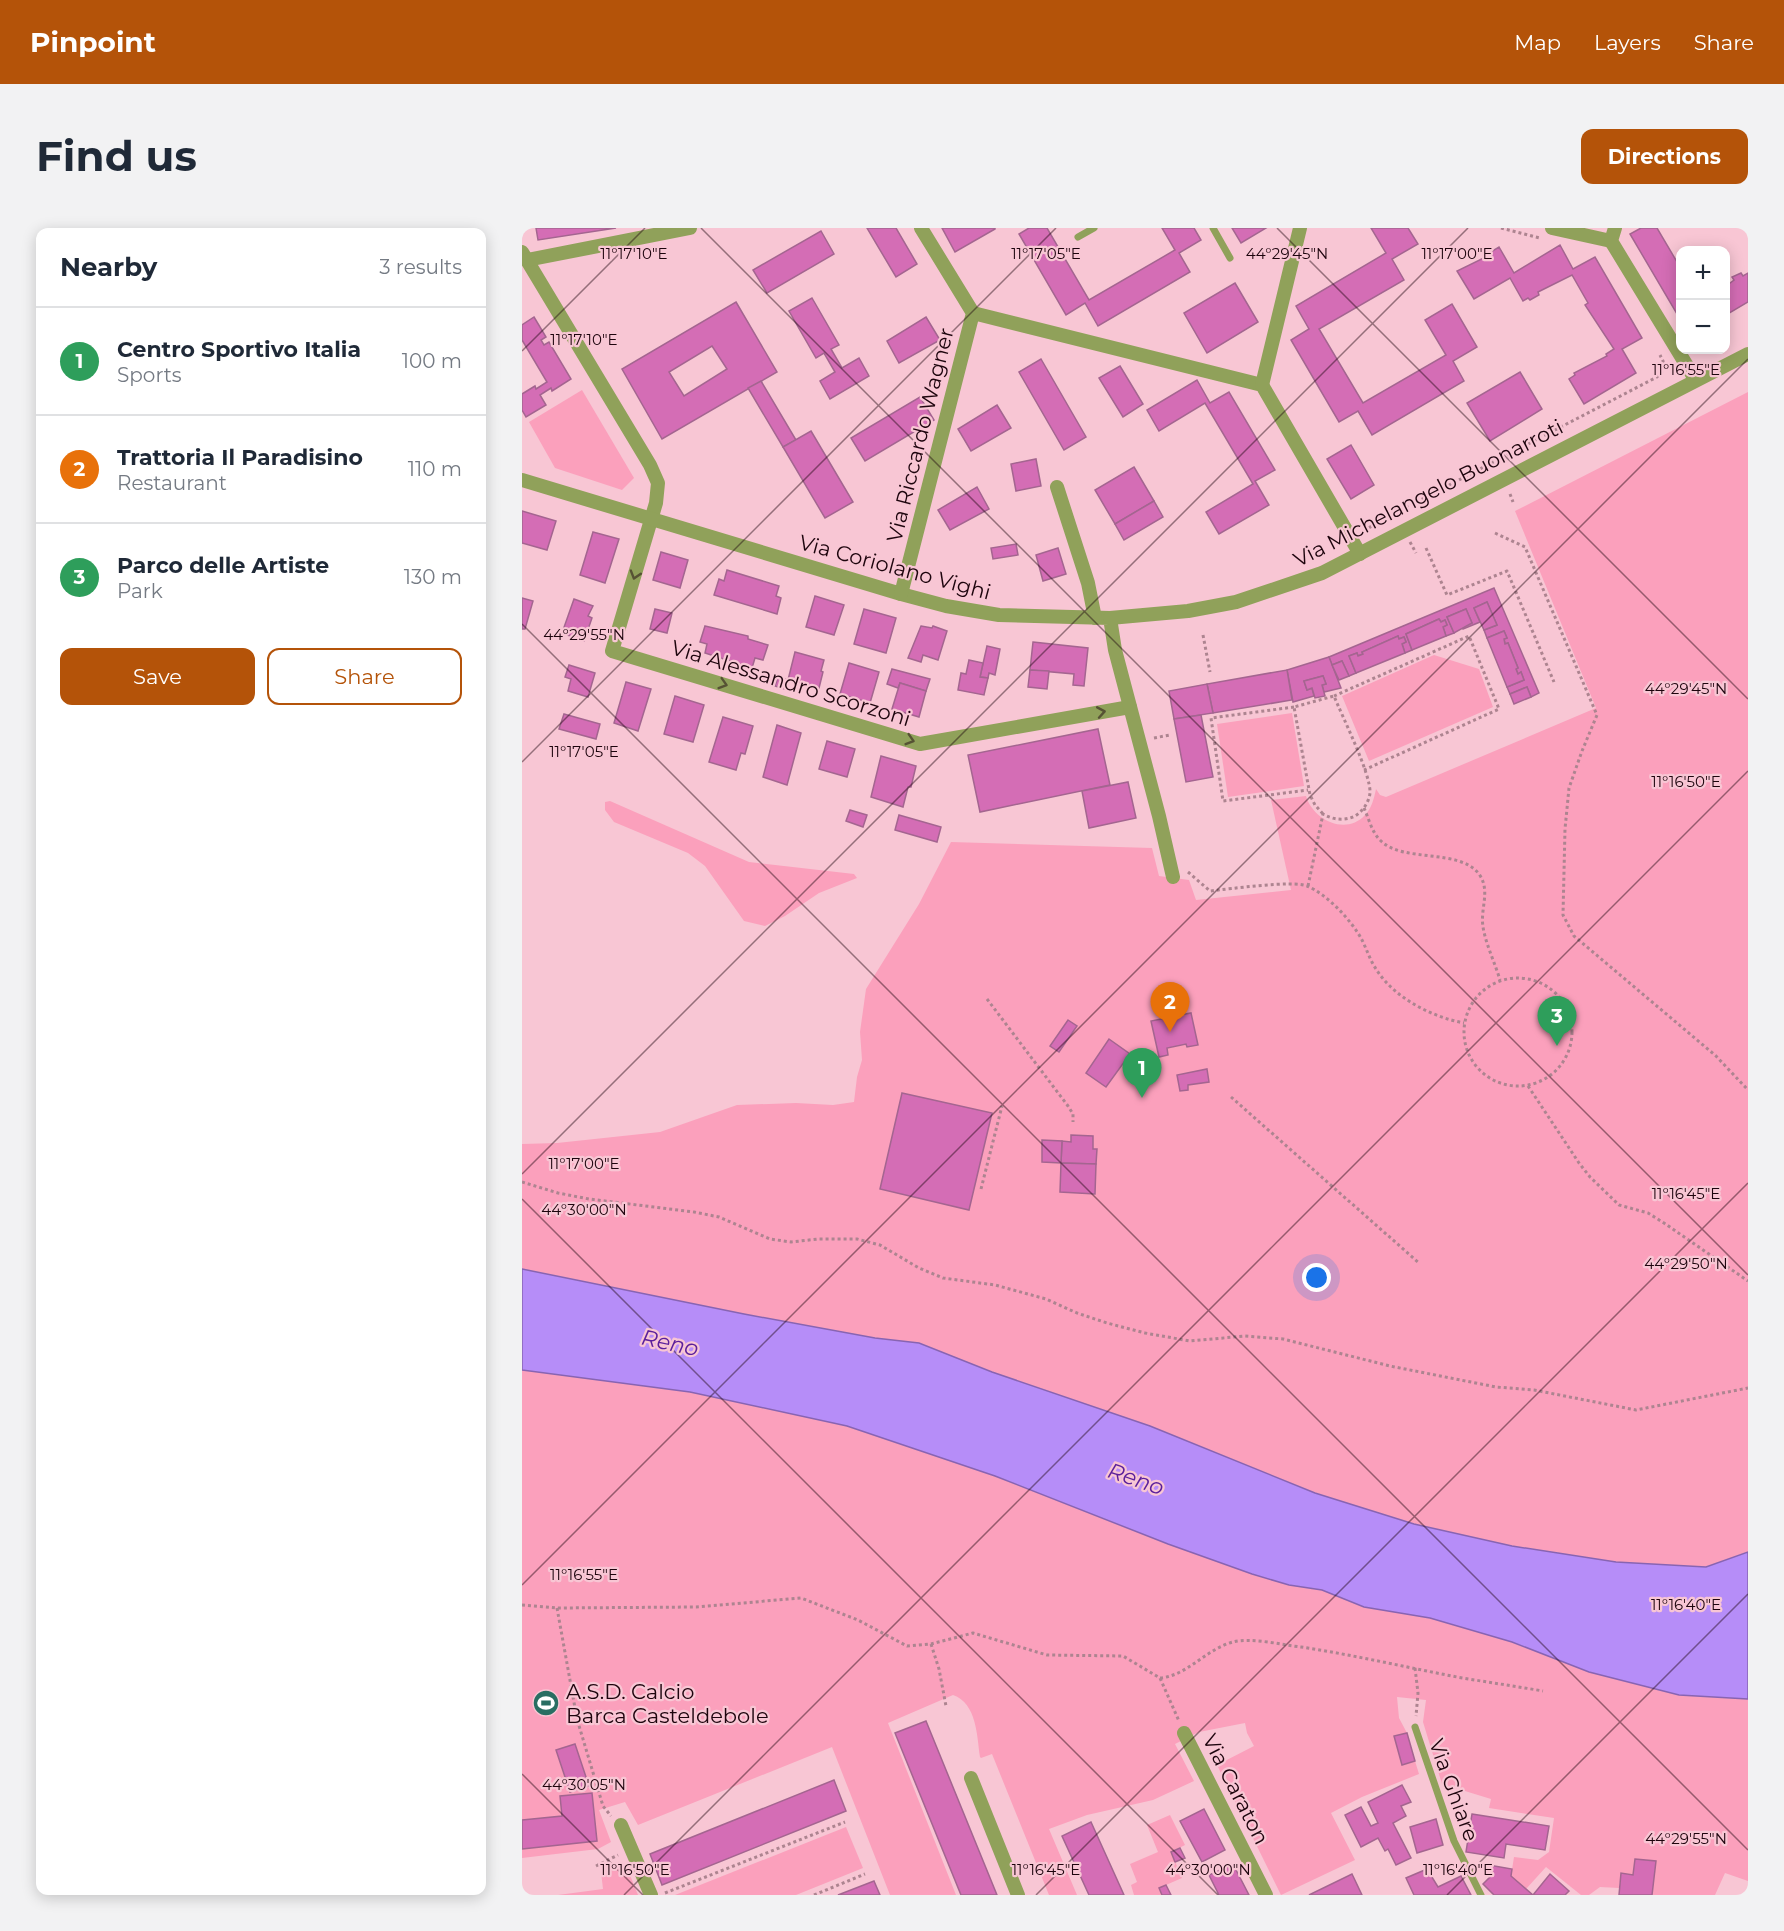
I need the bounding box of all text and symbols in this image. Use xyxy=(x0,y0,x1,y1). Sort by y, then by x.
text: Pinpoint xyxy=(30,25,156,59)
text: Map xyxy=(1514,30,1561,55)
text: Layers xyxy=(1594,30,1661,55)
text: Share xyxy=(1694,30,1754,55)
button: Directions xyxy=(1581,129,1748,184)
text: Find us xyxy=(36,130,197,182)
text: 11°17'10"E xyxy=(600,244,668,263)
text: 11°17'05"E xyxy=(1011,244,1081,263)
text: 44°29'45"N xyxy=(1246,244,1328,263)
text: 11°17'00"E xyxy=(1421,244,1493,263)
map controls xyxy=(1676,246,1730,354)
button: + xyxy=(1676,246,1730,300)
text: Nearby xyxy=(60,251,157,283)
text: 3 results xyxy=(379,255,462,279)
button: − xyxy=(1676,300,1730,354)
street label: Via Riccardo Wagner xyxy=(881,325,959,545)
text: 11°17'10"E xyxy=(550,330,618,349)
text: Centro Sportivo Italia xyxy=(117,336,361,363)
text: 1 xyxy=(76,349,83,373)
text: 100 m xyxy=(402,349,462,373)
text: 11°16'55"E xyxy=(1652,360,1720,379)
text: Sports xyxy=(117,363,182,387)
street label: Via Michelangelo Buonarroti xyxy=(1289,414,1567,572)
text: Trattoria Il Paradisino xyxy=(117,444,363,471)
text: 2 xyxy=(74,457,85,481)
text: 110 m xyxy=(408,457,462,481)
text: Restaurant xyxy=(117,471,227,495)
street label: Via Coriolano Vighi xyxy=(796,529,994,605)
text: Parco delle Artiste xyxy=(117,552,329,579)
text: 3 xyxy=(74,565,85,589)
text: 130 m xyxy=(404,565,462,589)
one-way arrow xyxy=(630,569,642,580)
text: Park xyxy=(117,579,163,603)
text: 44°29'55"N xyxy=(543,625,625,644)
street label: Via Alessandro Scorzoni xyxy=(668,635,914,731)
button: Save xyxy=(60,648,255,705)
button: Share xyxy=(267,648,462,705)
one-way arrow xyxy=(717,677,728,689)
text: 44°29'45"N xyxy=(1645,679,1727,698)
one-way arrow xyxy=(1096,706,1106,719)
one-way arrow xyxy=(904,733,915,745)
text: 11°17'05"E xyxy=(549,742,619,761)
text: 11°16'50"E xyxy=(1651,772,1721,791)
pin: 2 xyxy=(1150,982,1190,1032)
pin: 3 xyxy=(1538,996,1576,1046)
pin: 1 xyxy=(1122,1048,1162,1098)
text: 11°17'00"E xyxy=(548,1154,620,1173)
text: 11°16'45"E xyxy=(1652,1184,1720,1203)
text: 44°30'00"N xyxy=(541,1200,627,1219)
text: 44°29'50"N xyxy=(1644,1254,1728,1273)
your location xyxy=(1302,1263,1331,1292)
water label: Reno xyxy=(639,1324,701,1362)
water label: Reno xyxy=(1104,1457,1168,1501)
text: 11°16'55"E xyxy=(550,1565,618,1584)
text: 11°16'40"E xyxy=(1651,1595,1721,1614)
place label: A.S.D. Calcio Barca Casteldebole xyxy=(566,1679,769,1728)
sports icon: A.S.D. Calcio Barca Casteldebole xyxy=(531,1688,561,1718)
street label: Via Caraton xyxy=(1198,1730,1274,1848)
street label: Via Ghiare xyxy=(1424,1735,1484,1845)
text: 44°30'05"N xyxy=(542,1775,626,1794)
text: 44°29'55"N xyxy=(1645,1829,1727,1848)
text: 11°16'50"E xyxy=(600,1860,670,1879)
text: 11°16'45"E xyxy=(1012,1860,1080,1879)
text: 44°30'00"N xyxy=(1165,1860,1251,1879)
text: 11°16'40"E xyxy=(1423,1860,1493,1879)

